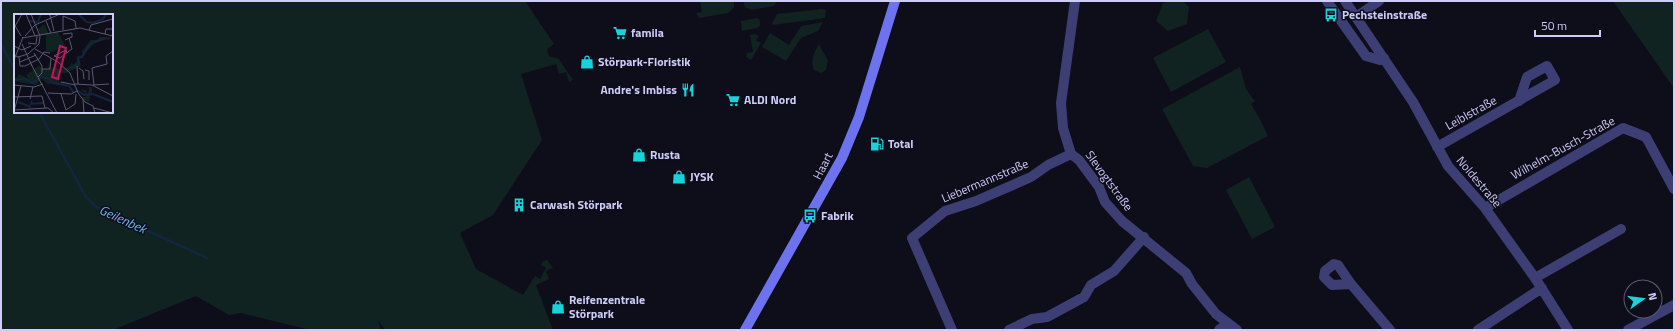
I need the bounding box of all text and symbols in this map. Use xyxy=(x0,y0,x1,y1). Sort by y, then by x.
place label: Pechsteinstraße xyxy=(1342,5,1427,24)
bus stop icon: Pechsteinstraße xyxy=(1323,7,1339,23)
scale bar xyxy=(1535,12,1600,38)
inset map xyxy=(14,14,113,113)
text: 50 m xyxy=(1541,16,1567,35)
place label: famila xyxy=(631,23,664,42)
supermarket icon: famila xyxy=(612,25,628,41)
place label: Störpark-Floristik xyxy=(598,52,691,71)
shop icon: Störpark-Floristik xyxy=(579,54,595,70)
place label: Andre's Imbiss xyxy=(600,80,677,99)
restaurant icon: Andre's Imbiss xyxy=(680,82,696,98)
place label: ALDI Nord xyxy=(744,90,796,109)
street label: Leiblstraße xyxy=(1441,91,1500,135)
supermarket icon: ALDI Nord xyxy=(725,92,741,108)
street label: Wilhelm-Busch-Straße xyxy=(1507,111,1618,184)
place label: Total xyxy=(888,134,914,153)
fuel station icon: Total xyxy=(869,136,885,152)
place label: Rusta xyxy=(650,145,680,164)
shop icon: Rusta xyxy=(631,147,647,163)
street label: Slevogtstraße xyxy=(1081,147,1138,215)
street label: Haart xyxy=(808,148,838,183)
street label: Noldestraße xyxy=(1452,152,1507,212)
street label: Liebermannstraße xyxy=(938,154,1031,207)
place label: JYSK xyxy=(690,167,714,186)
shop icon: JYSK xyxy=(671,169,687,185)
place label: Carwash Störpark xyxy=(530,195,623,214)
building icon: Carwash Störpark xyxy=(511,197,527,213)
water label: Geilenbek xyxy=(96,199,152,239)
place label: Fabrik xyxy=(821,206,854,225)
bus stop icon: Fabrik xyxy=(802,208,818,224)
north arrow xyxy=(1623,279,1663,319)
place label: Reifenzentrale Störpark xyxy=(569,290,645,323)
text: N xyxy=(1644,291,1661,302)
shop icon: Reifenzentrale Störpark xyxy=(550,299,566,315)

